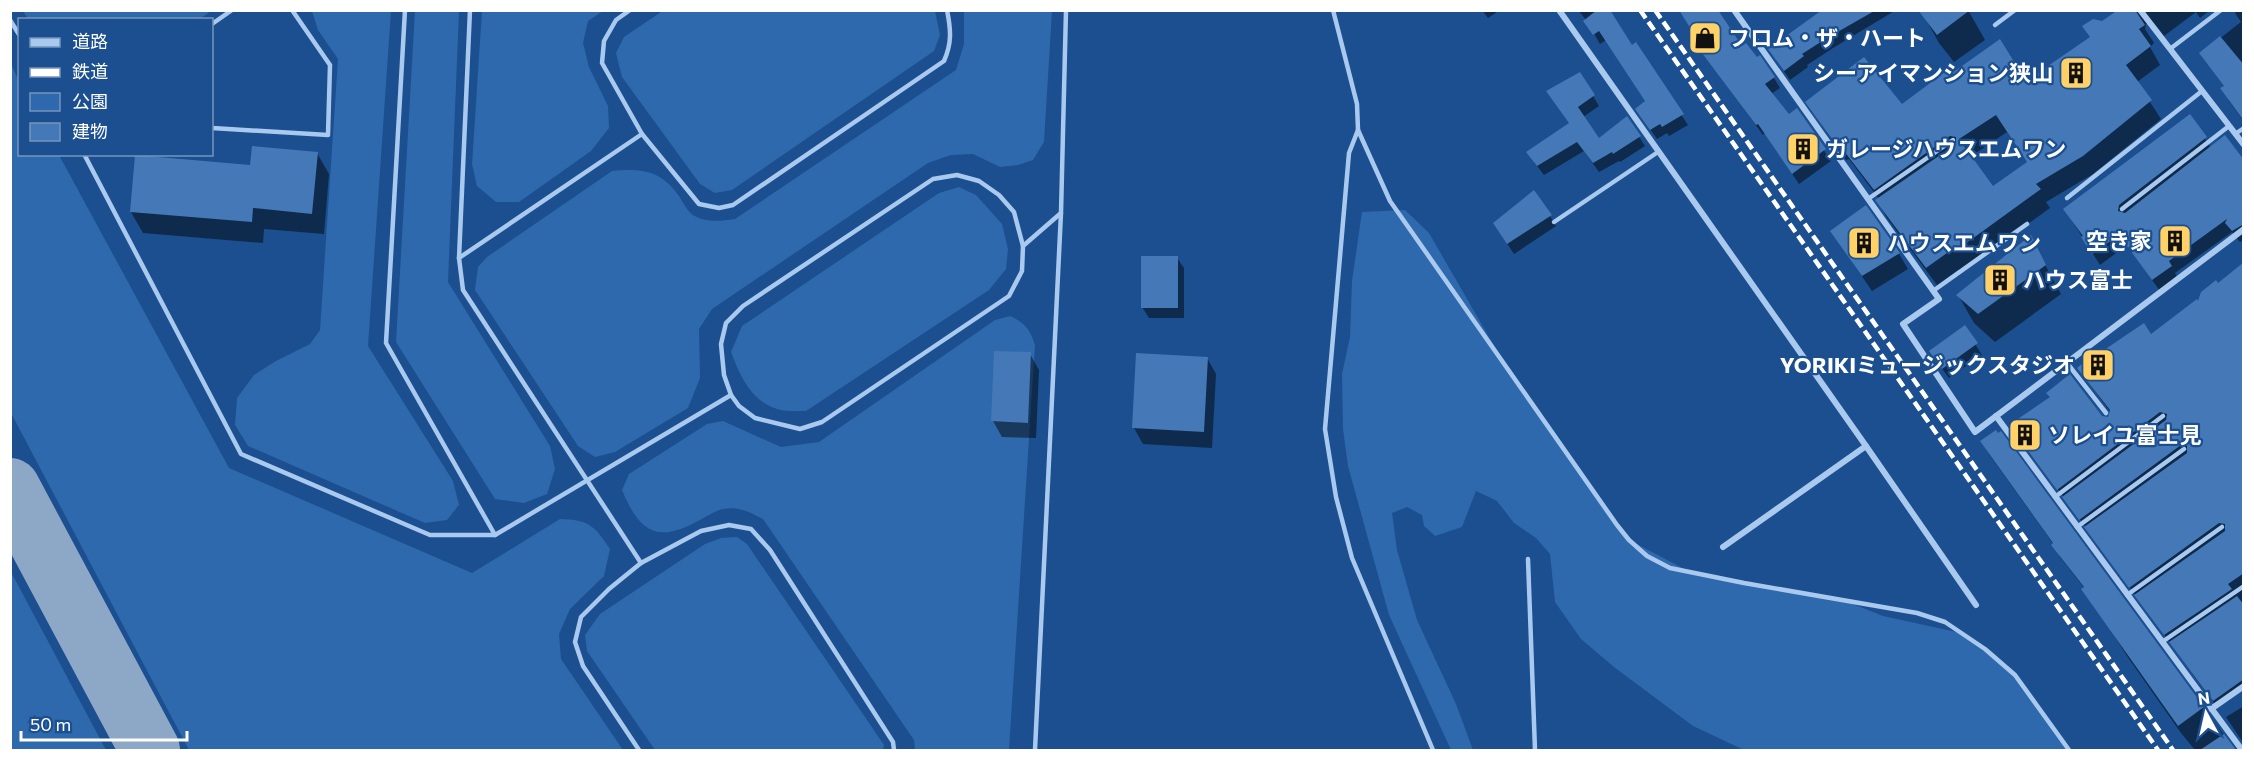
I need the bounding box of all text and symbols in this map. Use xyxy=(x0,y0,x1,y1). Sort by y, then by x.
legend xyxy=(18,18,213,156)
shop icon: フロム・ザ・ハート xyxy=(1687,20,1723,56)
place label: フロム・ザ・ハート xyxy=(1728,24,1926,51)
text: 道路 xyxy=(72,30,108,52)
building icon: シーアイマンション狭山 xyxy=(2058,55,2094,91)
place label: シーアイマンション狭山 xyxy=(1813,59,2053,86)
text: 鉄道 xyxy=(72,60,108,82)
text: 公園 xyxy=(72,90,108,112)
text: 建物 xyxy=(72,120,108,142)
building icon: ガレージハウスエムワン xyxy=(1785,131,1821,167)
place label: ガレージハウスエムワン xyxy=(1826,135,2066,162)
building icon: 空き家 xyxy=(2157,223,2193,259)
building icon: ハウスエムワン xyxy=(1846,225,1882,261)
place label: 空き家 xyxy=(2086,227,2152,254)
place label: ハウスエムワン xyxy=(1887,229,2041,256)
building icon: ハウス富士 xyxy=(1982,262,2018,298)
place label: ハウス富士 xyxy=(2023,266,2133,293)
building icon: YORIKIミュージックスタジオ xyxy=(2080,347,2116,383)
place label: YORIKIミュージックスタジオ xyxy=(1780,351,2075,378)
building icon: ソレイユ富士見 xyxy=(2007,417,2043,453)
place label: ソレイユ富士見 xyxy=(2048,421,2202,448)
north arrow xyxy=(2176,683,2236,743)
text: N xyxy=(2197,687,2211,708)
scale bar xyxy=(21,704,188,742)
text: 50 m xyxy=(30,713,71,735)

